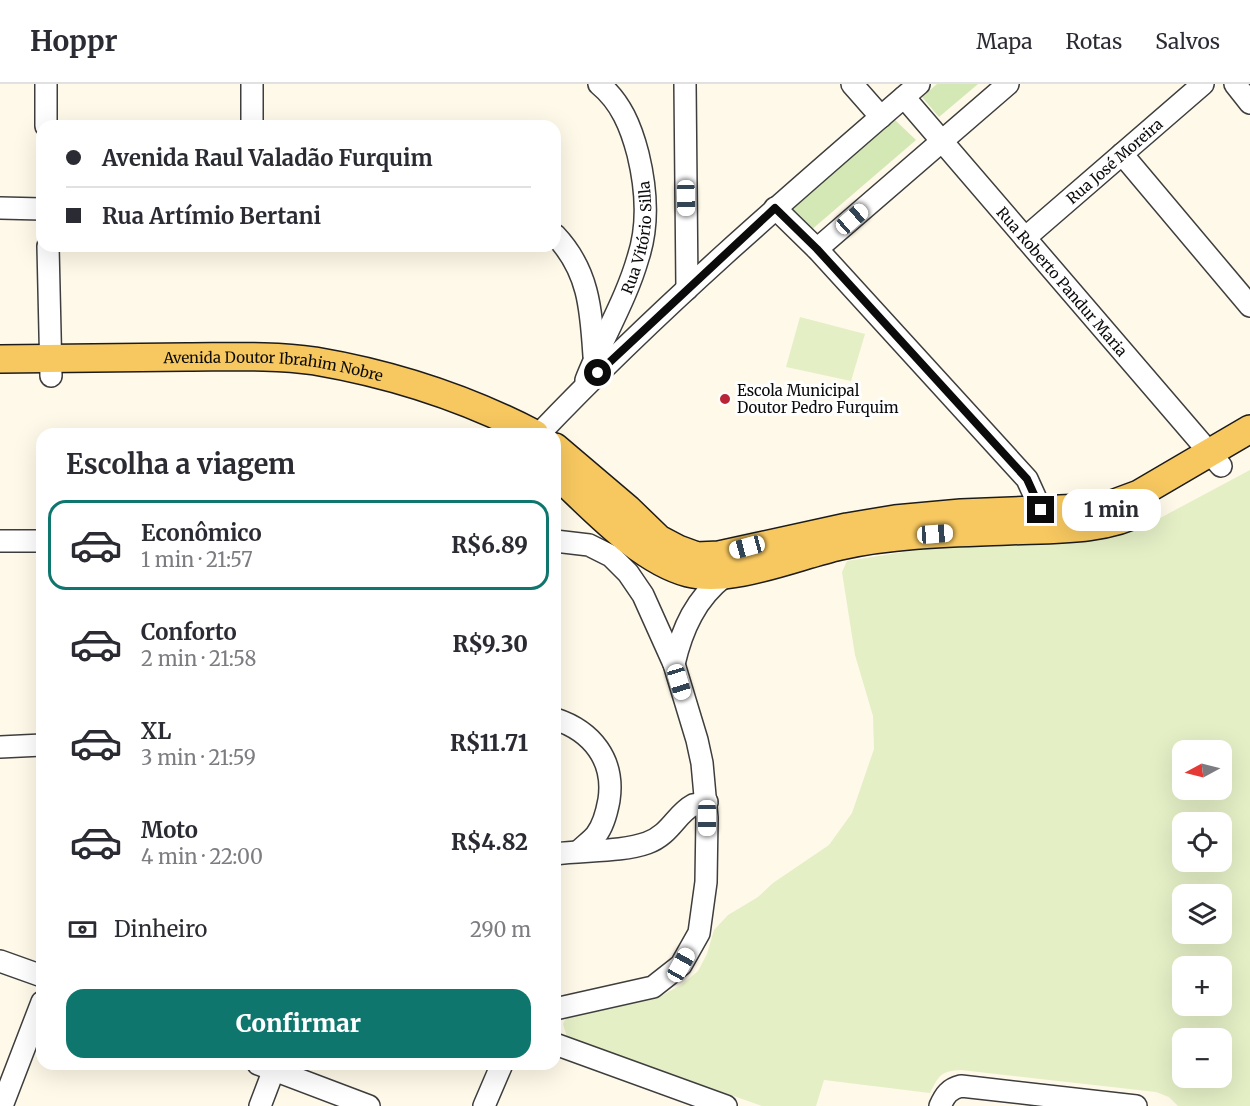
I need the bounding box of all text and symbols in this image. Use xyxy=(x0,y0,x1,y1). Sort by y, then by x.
text: Hoppr xyxy=(30,23,118,59)
text: Mapa xyxy=(976,28,1033,55)
text: Rotas xyxy=(1066,28,1122,55)
text: Salvos xyxy=(1155,28,1220,55)
street label: Rua José Moreira xyxy=(1062,114,1166,208)
text: Avenida Raul Valadão Furquim xyxy=(102,144,433,172)
street label: Rua Vitório Silla xyxy=(617,180,655,297)
car xyxy=(677,180,695,216)
car xyxy=(833,200,871,238)
text: Rua Artímio Bertani xyxy=(102,202,321,230)
street label: Rua Roberto Pandur Maria xyxy=(993,203,1132,360)
street label: Avenida Doutor Ibrahim Nobre xyxy=(162,347,385,385)
route start xyxy=(584,359,611,386)
place label: Escola Municipal Doutor Pedro Furquim xyxy=(737,381,899,417)
marker: Escola Municipal Doutor Pedro Furquim xyxy=(718,392,732,406)
text: Escolha a viagem xyxy=(66,447,295,481)
callout: 1 min xyxy=(1062,489,1161,531)
route end xyxy=(1027,496,1054,523)
text: 1 min xyxy=(1084,497,1139,522)
icon: car xyxy=(69,518,123,572)
text: Econômico xyxy=(141,519,262,547)
car xyxy=(916,524,954,544)
text: R$6.89 xyxy=(451,531,528,559)
car xyxy=(727,534,767,560)
text: 1 min · 21:57 xyxy=(141,547,253,572)
icon: car xyxy=(69,617,123,671)
text: Conforto xyxy=(141,618,237,646)
text: R$9.30 xyxy=(453,630,528,658)
text: 2 min · 21:58 xyxy=(141,646,256,671)
car xyxy=(665,662,693,702)
icon: car xyxy=(69,716,123,770)
text: XL xyxy=(141,717,171,745)
text: R$11.71 xyxy=(450,729,528,757)
north arrow xyxy=(1172,740,1232,800)
map controls xyxy=(1172,740,1232,1088)
text: 3 min · 21:59 xyxy=(141,745,256,770)
car xyxy=(698,800,716,836)
button: locate xyxy=(1172,812,1232,872)
icon: car xyxy=(69,815,123,869)
text: Moto xyxy=(141,816,198,844)
text: R$4.82 xyxy=(451,828,528,856)
text: 4 min · 22:00 xyxy=(141,844,263,869)
button: layers xyxy=(1172,884,1232,944)
icon: cash xyxy=(66,913,99,946)
text: Dinheiro xyxy=(114,915,207,943)
text: 290 m xyxy=(470,917,531,942)
car xyxy=(664,945,698,985)
button: + xyxy=(1172,956,1232,1016)
button: Confirmar xyxy=(66,989,531,1058)
button: − xyxy=(1172,1028,1232,1088)

